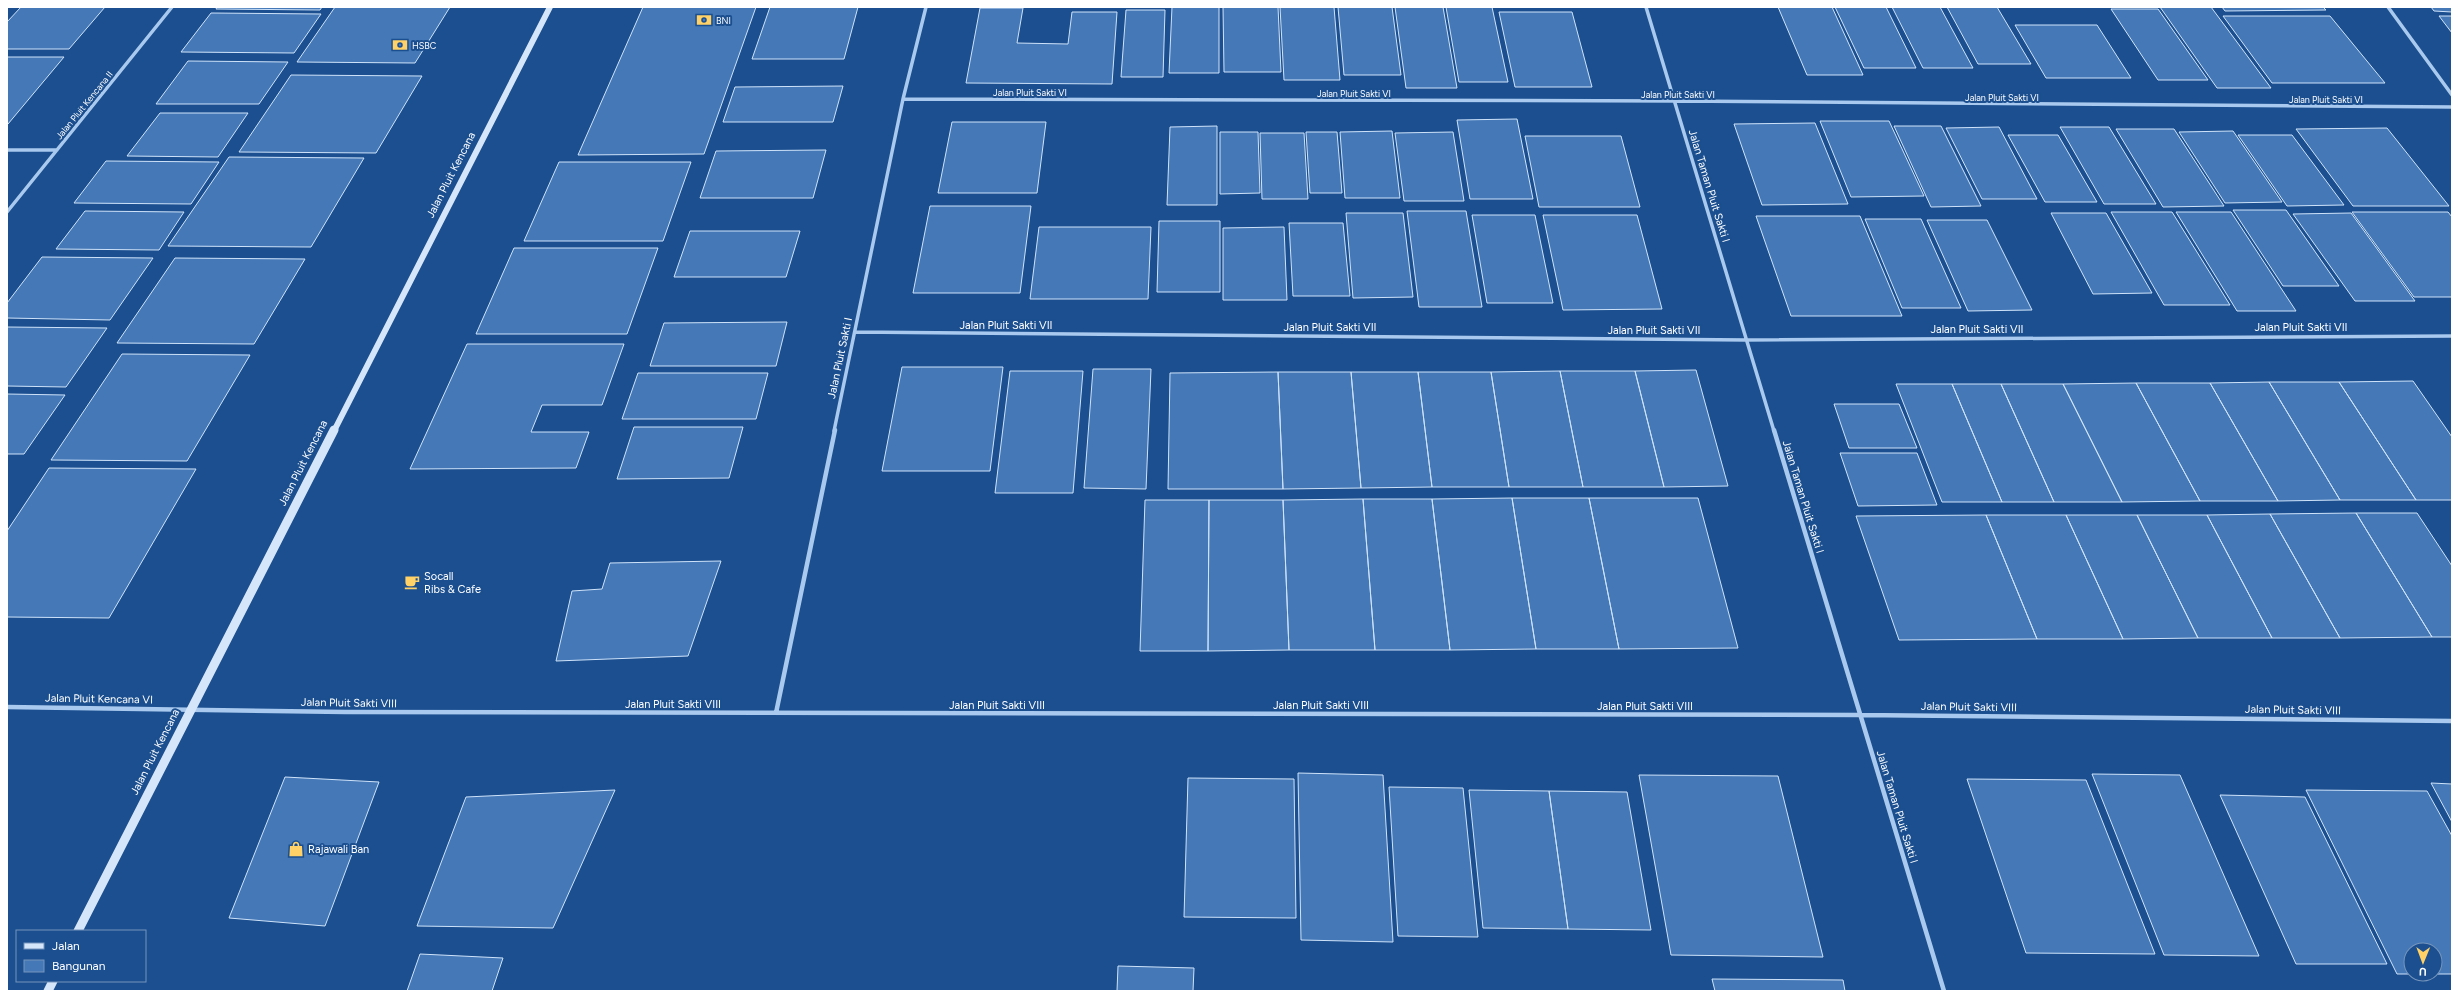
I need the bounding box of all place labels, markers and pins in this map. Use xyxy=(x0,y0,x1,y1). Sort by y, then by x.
bank icon: BNI xyxy=(695,11,713,29)
place label: BNI xyxy=(716,15,731,26)
bank icon: HSBC xyxy=(391,36,409,54)
place label: HSBC xyxy=(412,40,437,51)
place label: Socall Ribs & Cafe xyxy=(424,570,481,596)
cafe icon: Socall Ribs & Cafe xyxy=(403,573,421,591)
shop icon: Rajawali Ban xyxy=(287,840,305,858)
place label: Rajawali Ban xyxy=(308,843,369,856)

